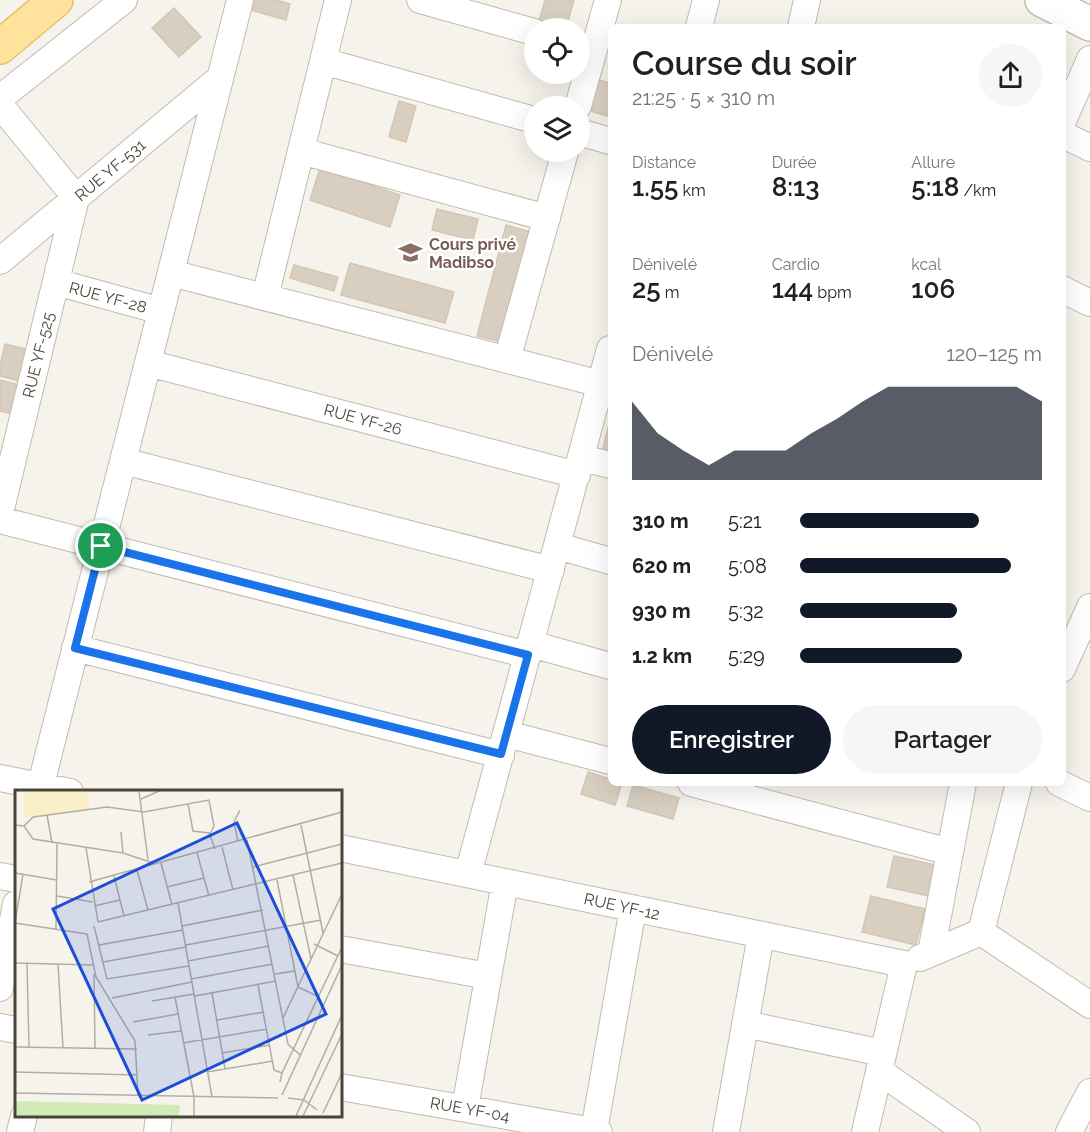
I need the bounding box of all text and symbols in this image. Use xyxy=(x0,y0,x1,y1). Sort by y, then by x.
map controls xyxy=(524,18,590,162)
button: locate xyxy=(524,18,590,84)
text: Course du soir xyxy=(632,44,857,83)
button: share xyxy=(979,44,1042,107)
text: 21:25 · 5 × 310 m xyxy=(632,86,775,110)
button: layers xyxy=(524,96,590,162)
street label: RUE YF-531 xyxy=(71,135,150,205)
text: Distance xyxy=(632,153,696,172)
text: Durée xyxy=(772,153,817,172)
text: Allure xyxy=(911,153,955,172)
text: 1.55 xyxy=(632,172,678,202)
text: 8:13 xyxy=(772,172,820,202)
text: 5:18 xyxy=(911,172,959,202)
text: km xyxy=(678,181,706,200)
text: /km xyxy=(959,181,996,200)
place label: Cours privé Madibso xyxy=(429,235,516,272)
school or university icon: Cours privé Madibso xyxy=(398,240,424,266)
text: Dénivelé xyxy=(632,255,697,274)
text: Cardio xyxy=(772,255,820,274)
text: kcal xyxy=(911,255,941,274)
text: 25 xyxy=(632,274,661,304)
text: 144 xyxy=(772,274,813,304)
text: 106 xyxy=(911,274,955,304)
street label: RUE YF-28 xyxy=(67,278,149,317)
text: m xyxy=(661,283,679,302)
text: bpm xyxy=(813,283,852,302)
street label: RUE YF-525 xyxy=(19,310,58,400)
text: Dénivelé xyxy=(632,342,713,366)
text: 120–125 m xyxy=(946,342,1042,366)
street label: RUE YF-26 xyxy=(322,400,404,439)
text: 310 m xyxy=(632,509,689,533)
text: 5:21 xyxy=(728,509,762,533)
pin xyxy=(75,520,126,571)
icon: arrive xyxy=(84,529,117,562)
text: 620 m xyxy=(632,554,691,578)
text: 5:08 xyxy=(728,554,767,578)
text: 930 m xyxy=(632,599,691,623)
text: 5:32 xyxy=(728,599,764,623)
text: 1.2 km xyxy=(632,644,692,668)
text: 5:29 xyxy=(728,644,765,668)
button: Enregistrer xyxy=(632,705,831,774)
button: Partager xyxy=(843,705,1042,774)
inset map xyxy=(15,790,342,1117)
street label: RUE YF-12 xyxy=(582,889,662,924)
street label: RUE YF-04 xyxy=(429,1093,512,1126)

